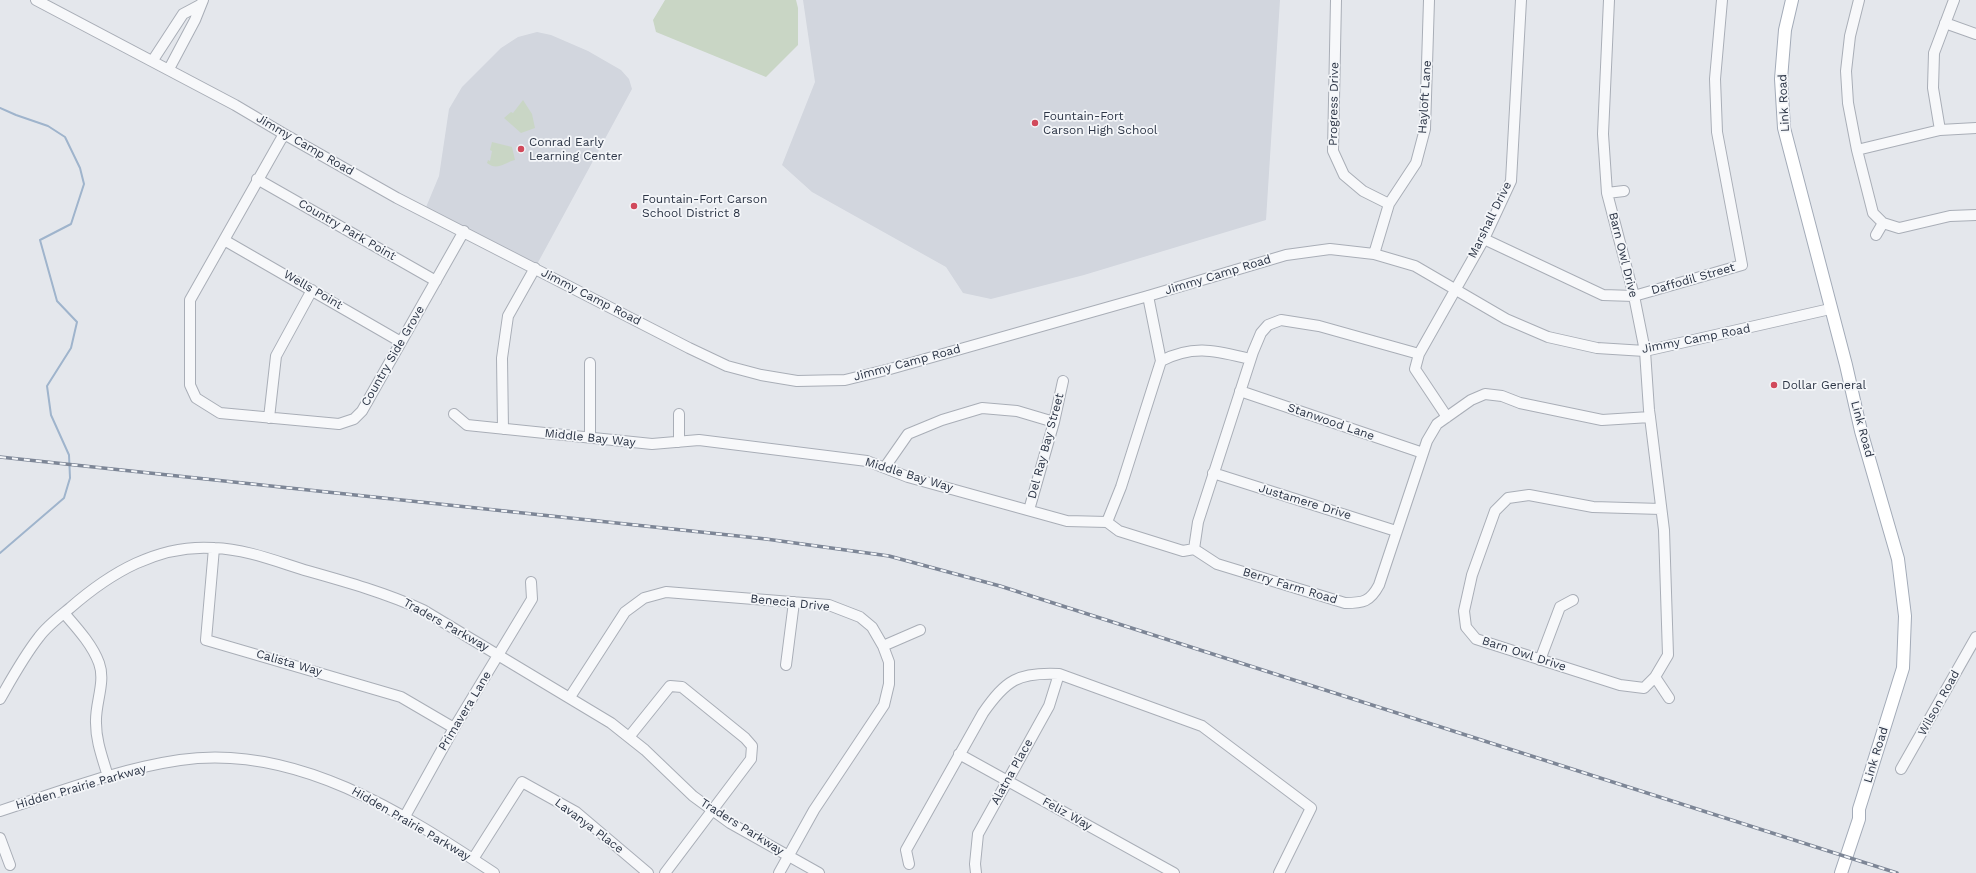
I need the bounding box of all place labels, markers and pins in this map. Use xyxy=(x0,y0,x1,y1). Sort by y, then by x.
place label: Fountain-Fort Carson High School xyxy=(1043,109,1158,137)
marker: Fountain-Fort Carson High School xyxy=(1030,118,1040,128)
place label: Conrad Early Learning Center xyxy=(529,135,622,163)
marker: Conrad Early Learning Center xyxy=(516,144,526,154)
place label: Fountain-Fort Carson School District 8 xyxy=(642,192,767,220)
marker: Fountain-Fort Carson School District 8 xyxy=(629,201,639,211)
place label: Dollar General xyxy=(1782,378,1866,392)
marker: Dollar General xyxy=(1769,380,1779,390)

